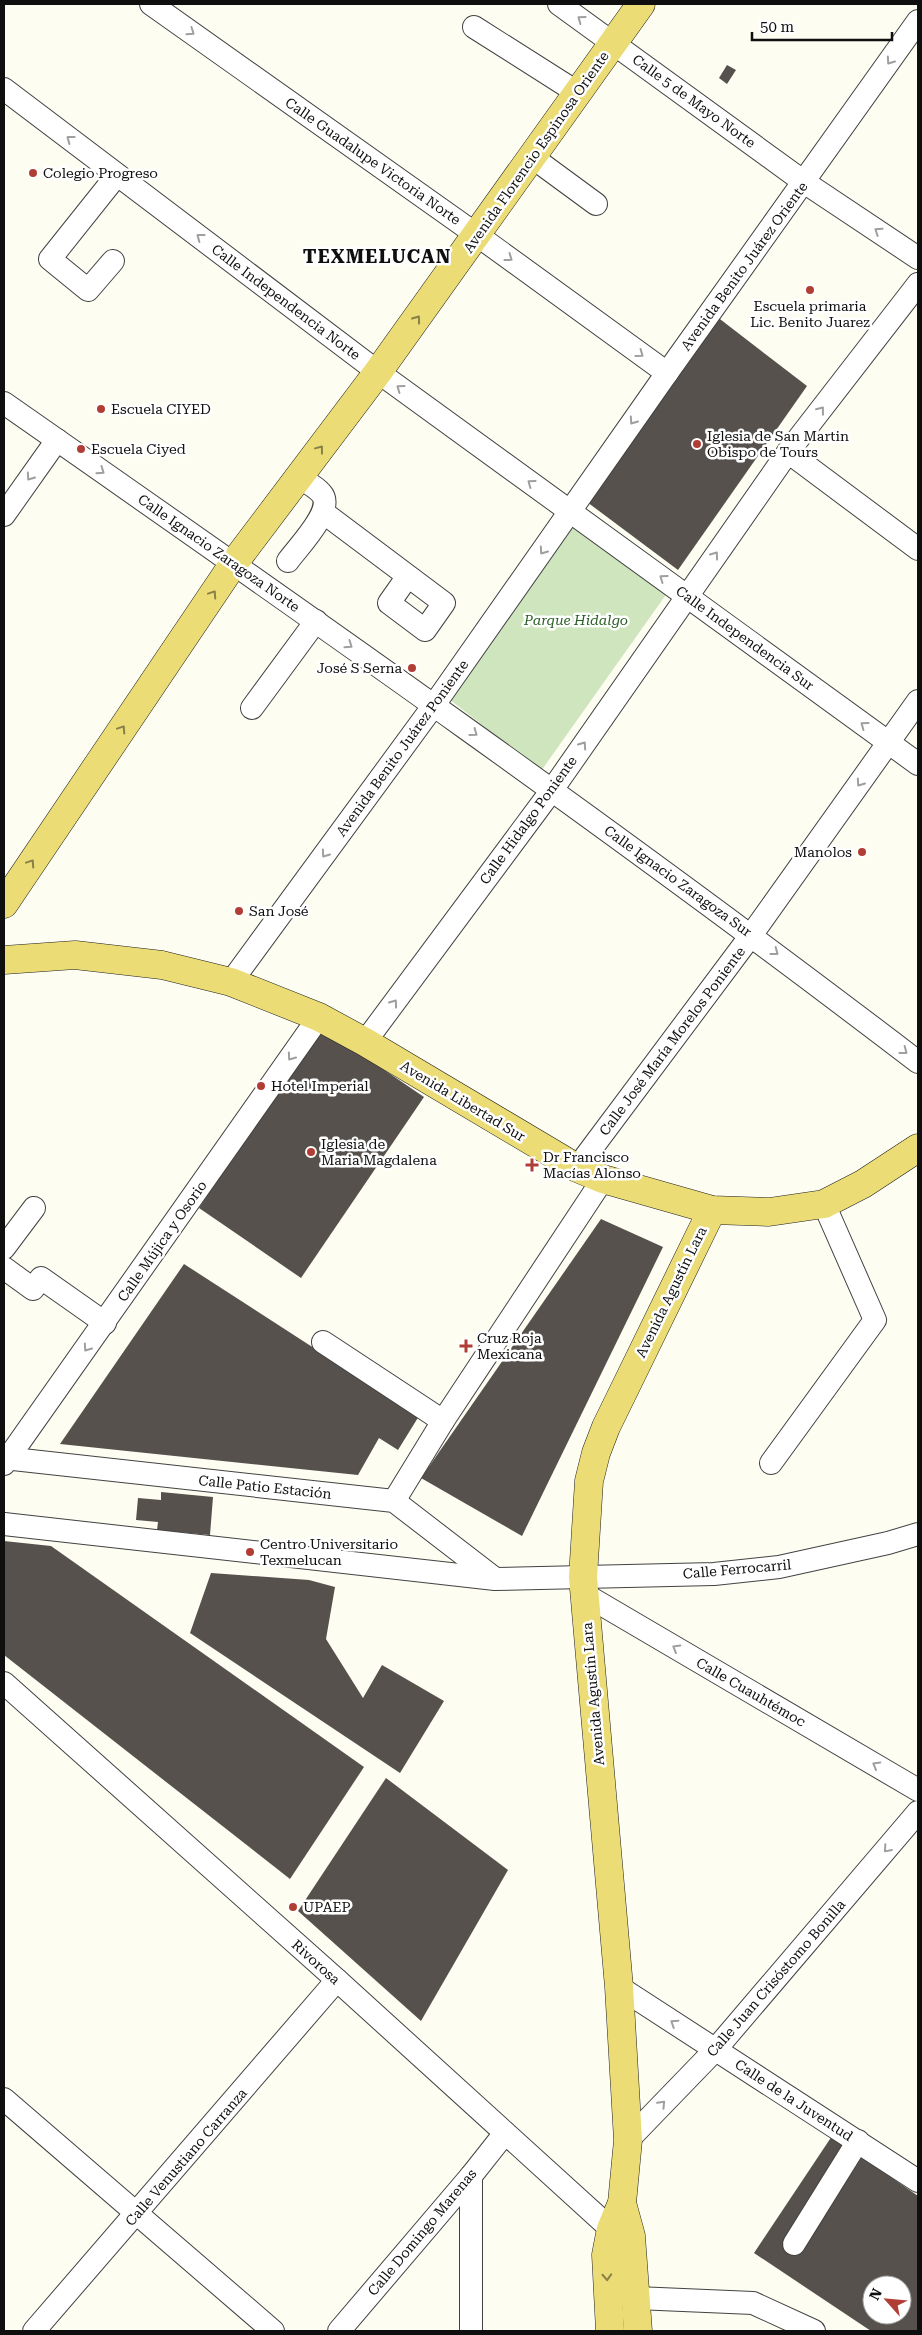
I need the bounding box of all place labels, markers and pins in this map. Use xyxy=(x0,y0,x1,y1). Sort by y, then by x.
place label: Colegio Progreso xyxy=(43,165,158,181)
marker: Colegio Progreso xyxy=(27,167,39,179)
marker: Escuela primaria Lic. Benito Juarez xyxy=(804,284,816,296)
place label: Escuela primaria Lic. Benito Juarez xyxy=(750,298,870,330)
place label: Escuela CIYED xyxy=(111,401,211,417)
marker: Escuela CIYED xyxy=(95,403,107,415)
place label: Iglesia de San Martin Obispo de Tours xyxy=(707,428,849,460)
marker: Iglesia de San Martin Obispo de Tours xyxy=(691,438,703,450)
place label: Escuela Ciyed xyxy=(91,441,186,457)
marker: Escuela Ciyed xyxy=(75,443,87,455)
place label: José S Serna xyxy=(317,660,402,676)
marker: José S Serna xyxy=(406,662,418,674)
place label: Manolos xyxy=(794,844,852,860)
marker: Manolos xyxy=(856,846,868,858)
place label: San José xyxy=(249,903,309,919)
marker: San José xyxy=(233,905,245,917)
place label: Hotel Imperial xyxy=(271,1078,369,1094)
marker: Hotel Imperial xyxy=(255,1080,267,1092)
place label: Iglesia de Maria Magdalena xyxy=(321,1136,437,1168)
marker: Iglesia de Maria Magdalena xyxy=(305,1146,317,1158)
place label: Dr Francisco Macías Alonso xyxy=(543,1149,641,1181)
marker: Dr Francisco Macías Alonso xyxy=(525,1158,539,1172)
place label: Cruz Roja Mexicana xyxy=(477,1330,543,1362)
marker: Cruz Roja Mexicana xyxy=(459,1339,473,1353)
place label: Centro Universitario Texmelucan xyxy=(260,1536,398,1568)
marker: Centro Universitario Texmelucan xyxy=(244,1546,256,1558)
place label: UPAEP xyxy=(303,1899,351,1915)
marker: UPAEP xyxy=(287,1901,299,1913)

